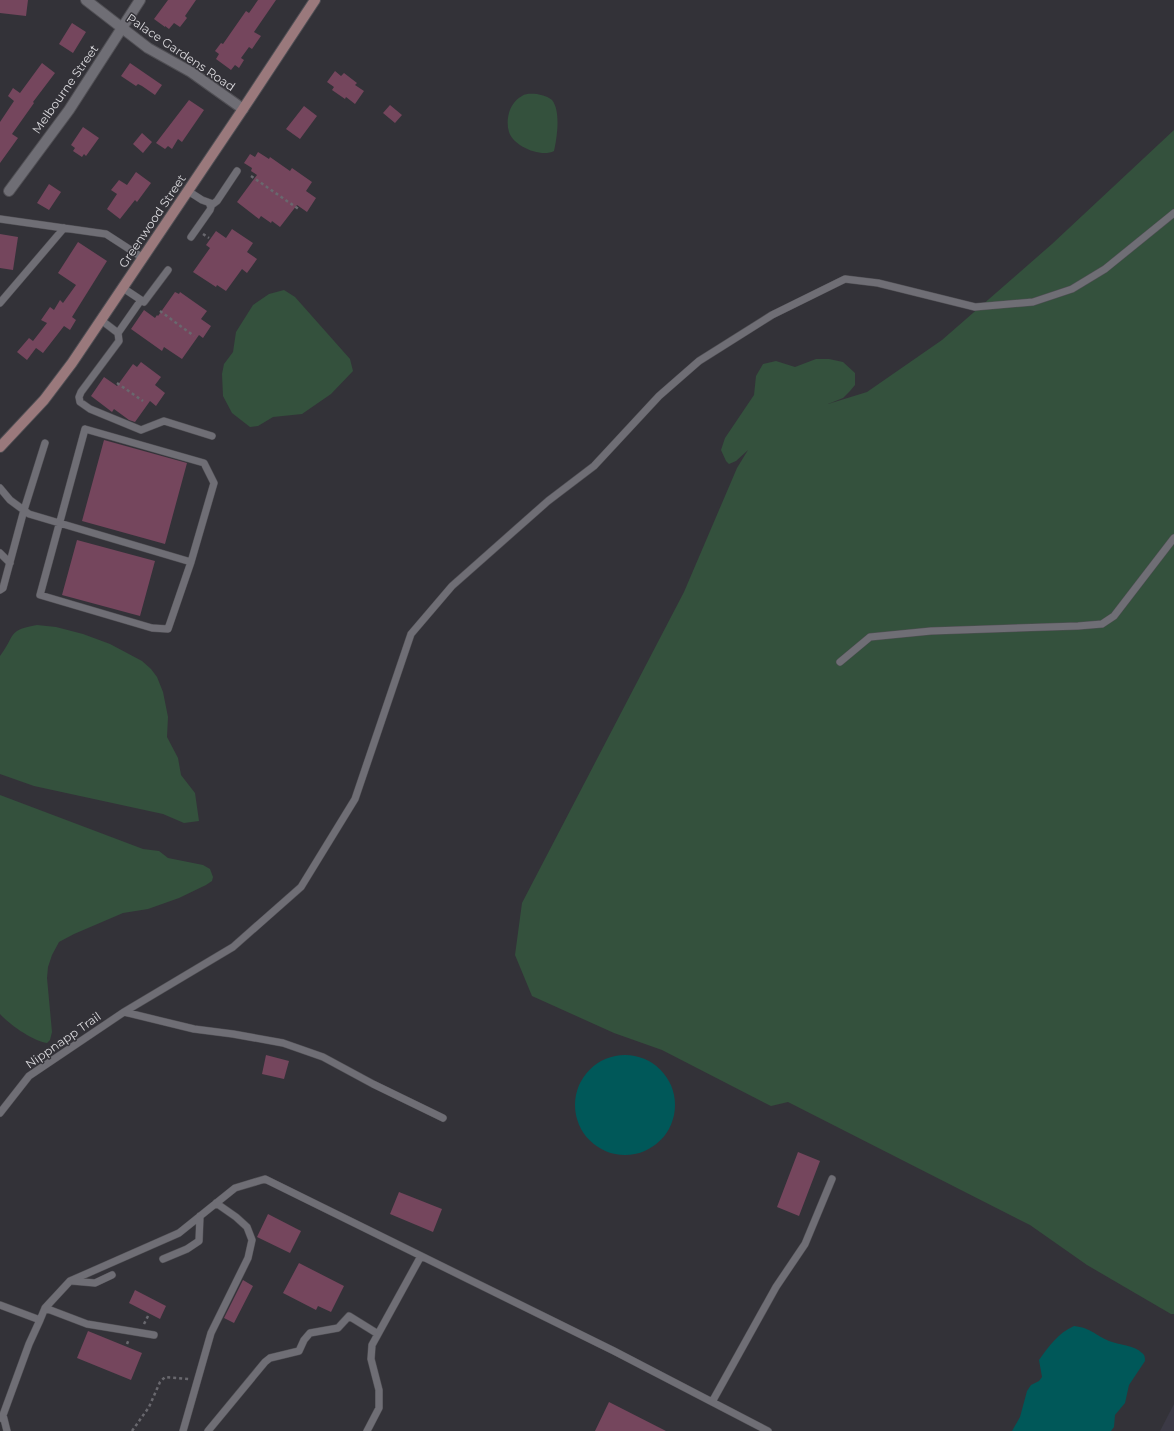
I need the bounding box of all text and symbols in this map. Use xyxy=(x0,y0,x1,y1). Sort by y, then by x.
street label: Palace Gardens Road xyxy=(124,10,238,94)
street label: Melbourne Street xyxy=(29,42,101,136)
street label: Greenwood Street xyxy=(115,171,189,271)
street label: Nippnapp Trail xyxy=(22,1008,104,1072)

